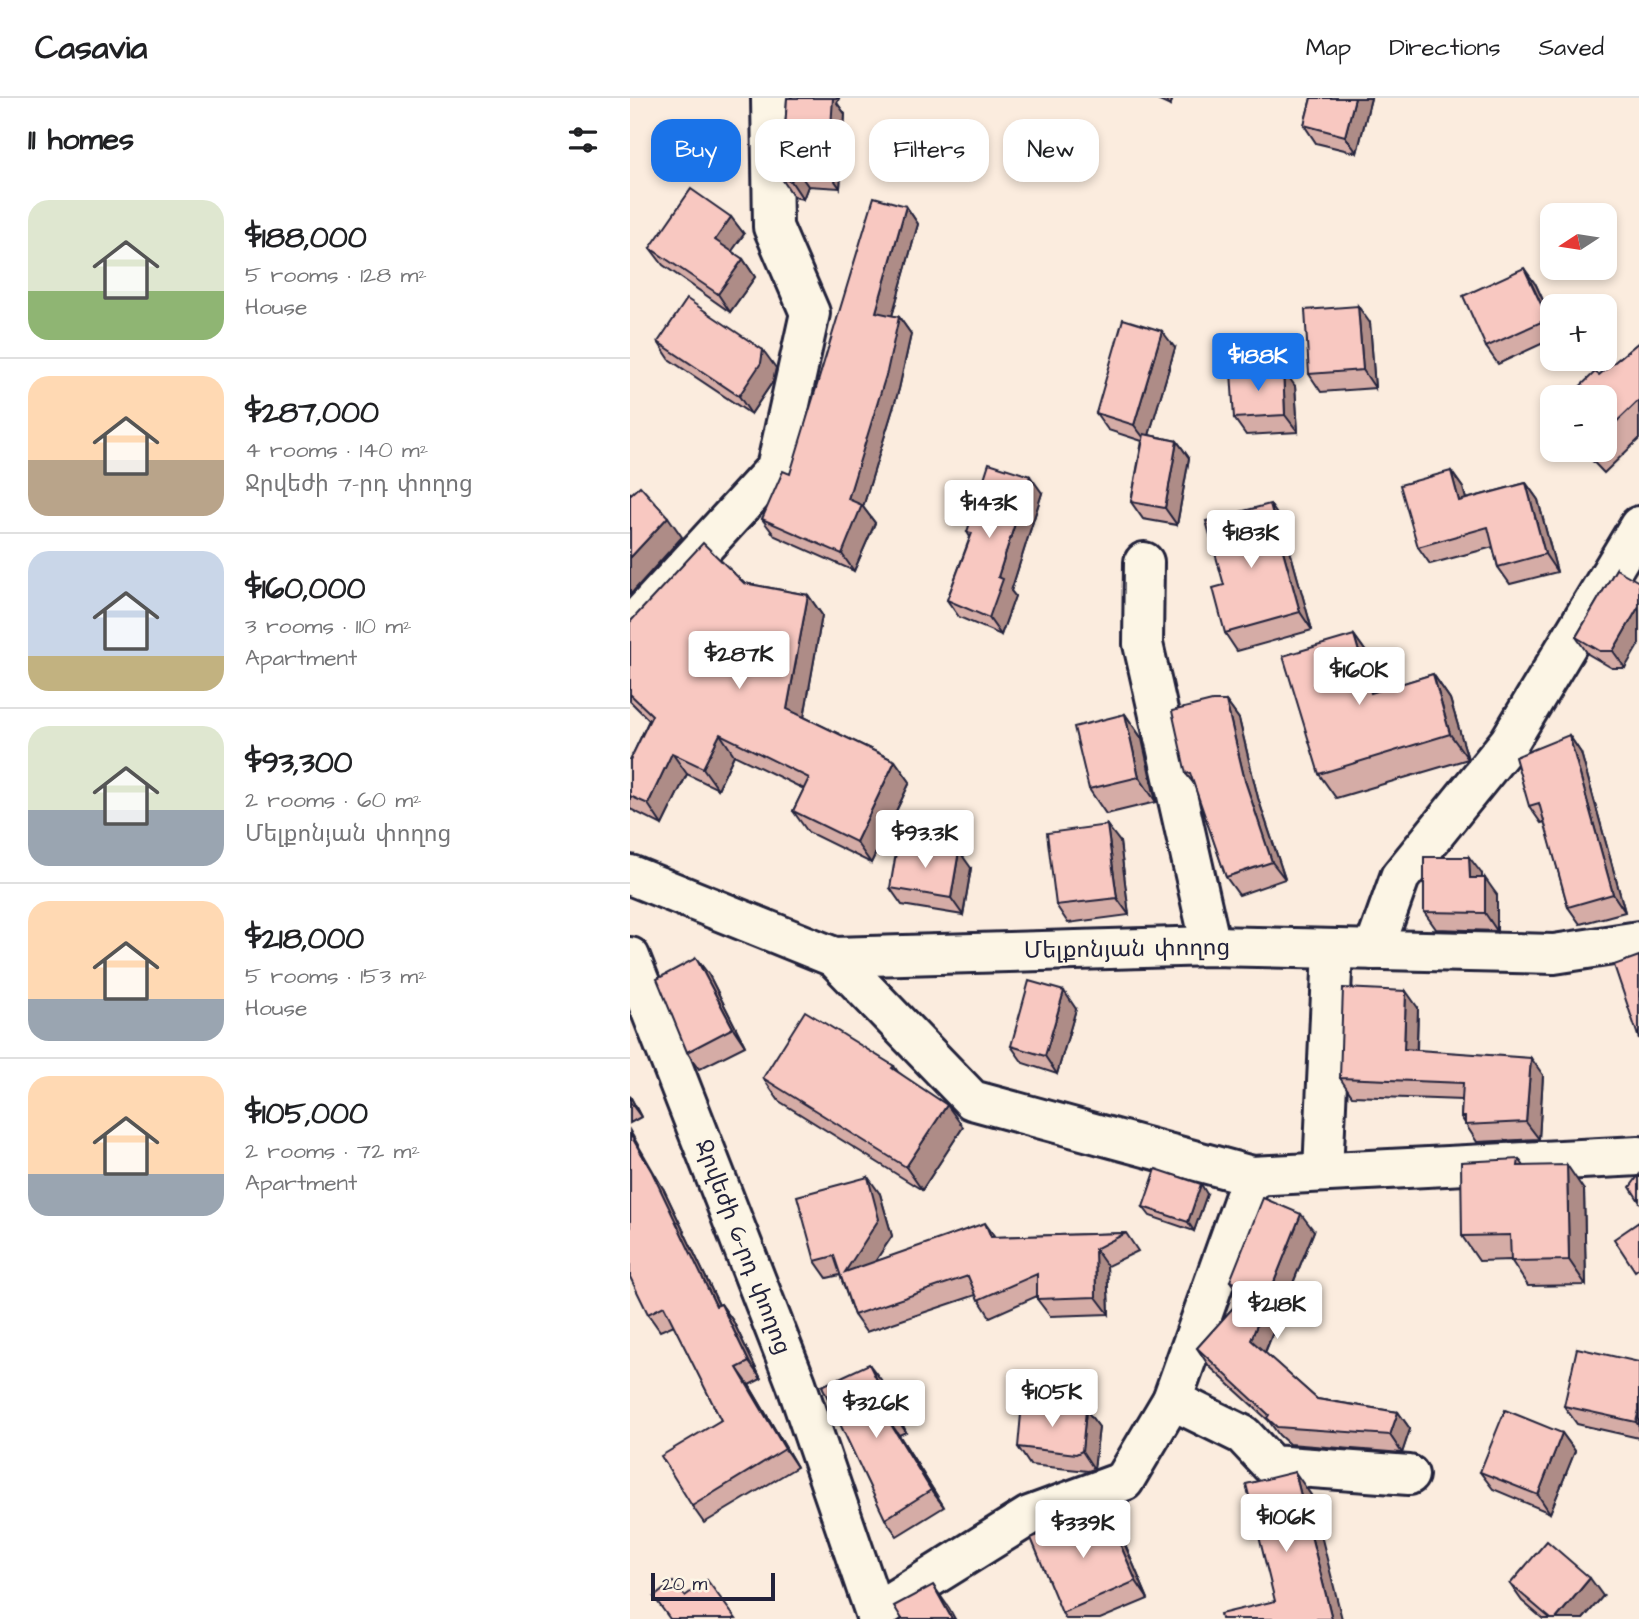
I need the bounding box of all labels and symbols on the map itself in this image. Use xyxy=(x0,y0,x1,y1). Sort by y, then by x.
north arrow xyxy=(1540,203,1617,280)
pin: $188K xyxy=(1209,334,1307,393)
pin: $143K xyxy=(940,480,1038,540)
pin: $183K xyxy=(1202,510,1300,570)
pin: $287K xyxy=(690,632,788,691)
pin: $160K xyxy=(1310,648,1408,707)
pin: $93.3K xyxy=(868,810,982,870)
street label: Մելքոնյան փողոց xyxy=(1024,931,1230,967)
street label: Ջրվեժի 6-րդ փողոց xyxy=(687,1135,799,1359)
pin: $218K xyxy=(1228,1282,1326,1341)
pin: $105K xyxy=(1003,1370,1101,1429)
pin: $326K xyxy=(827,1380,925,1440)
pin: $106K xyxy=(1237,1494,1335,1554)
pin: $339K xyxy=(1034,1500,1132,1560)
scale bar xyxy=(651,1570,775,1602)

